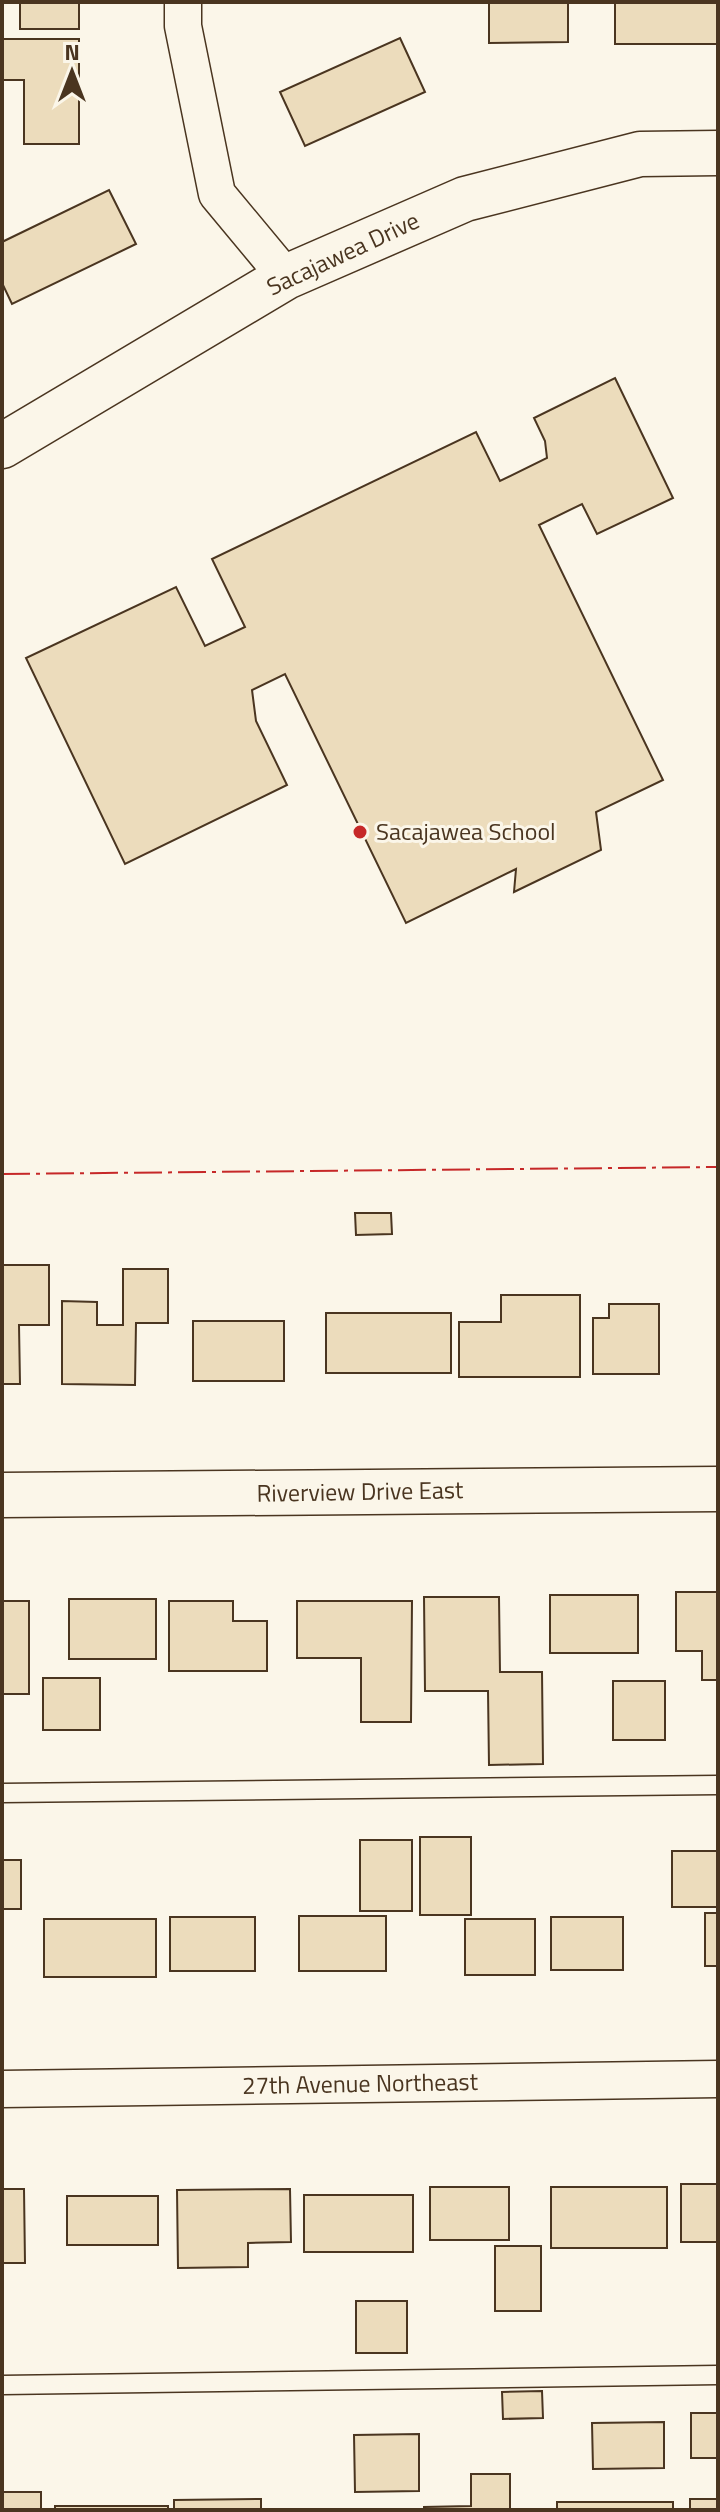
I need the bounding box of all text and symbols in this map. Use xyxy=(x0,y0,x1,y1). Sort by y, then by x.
north arrow xyxy=(32,32,112,112)
text: N xyxy=(64,35,80,69)
street label: Sacajawea Drive xyxy=(260,202,425,304)
place label: Sacajawea School xyxy=(376,813,556,849)
marker: Sacajawea School xyxy=(351,823,369,841)
street label: Riverview Drive East xyxy=(256,1471,464,1511)
street label: 27th Avenue Northeast xyxy=(242,2063,479,2103)

